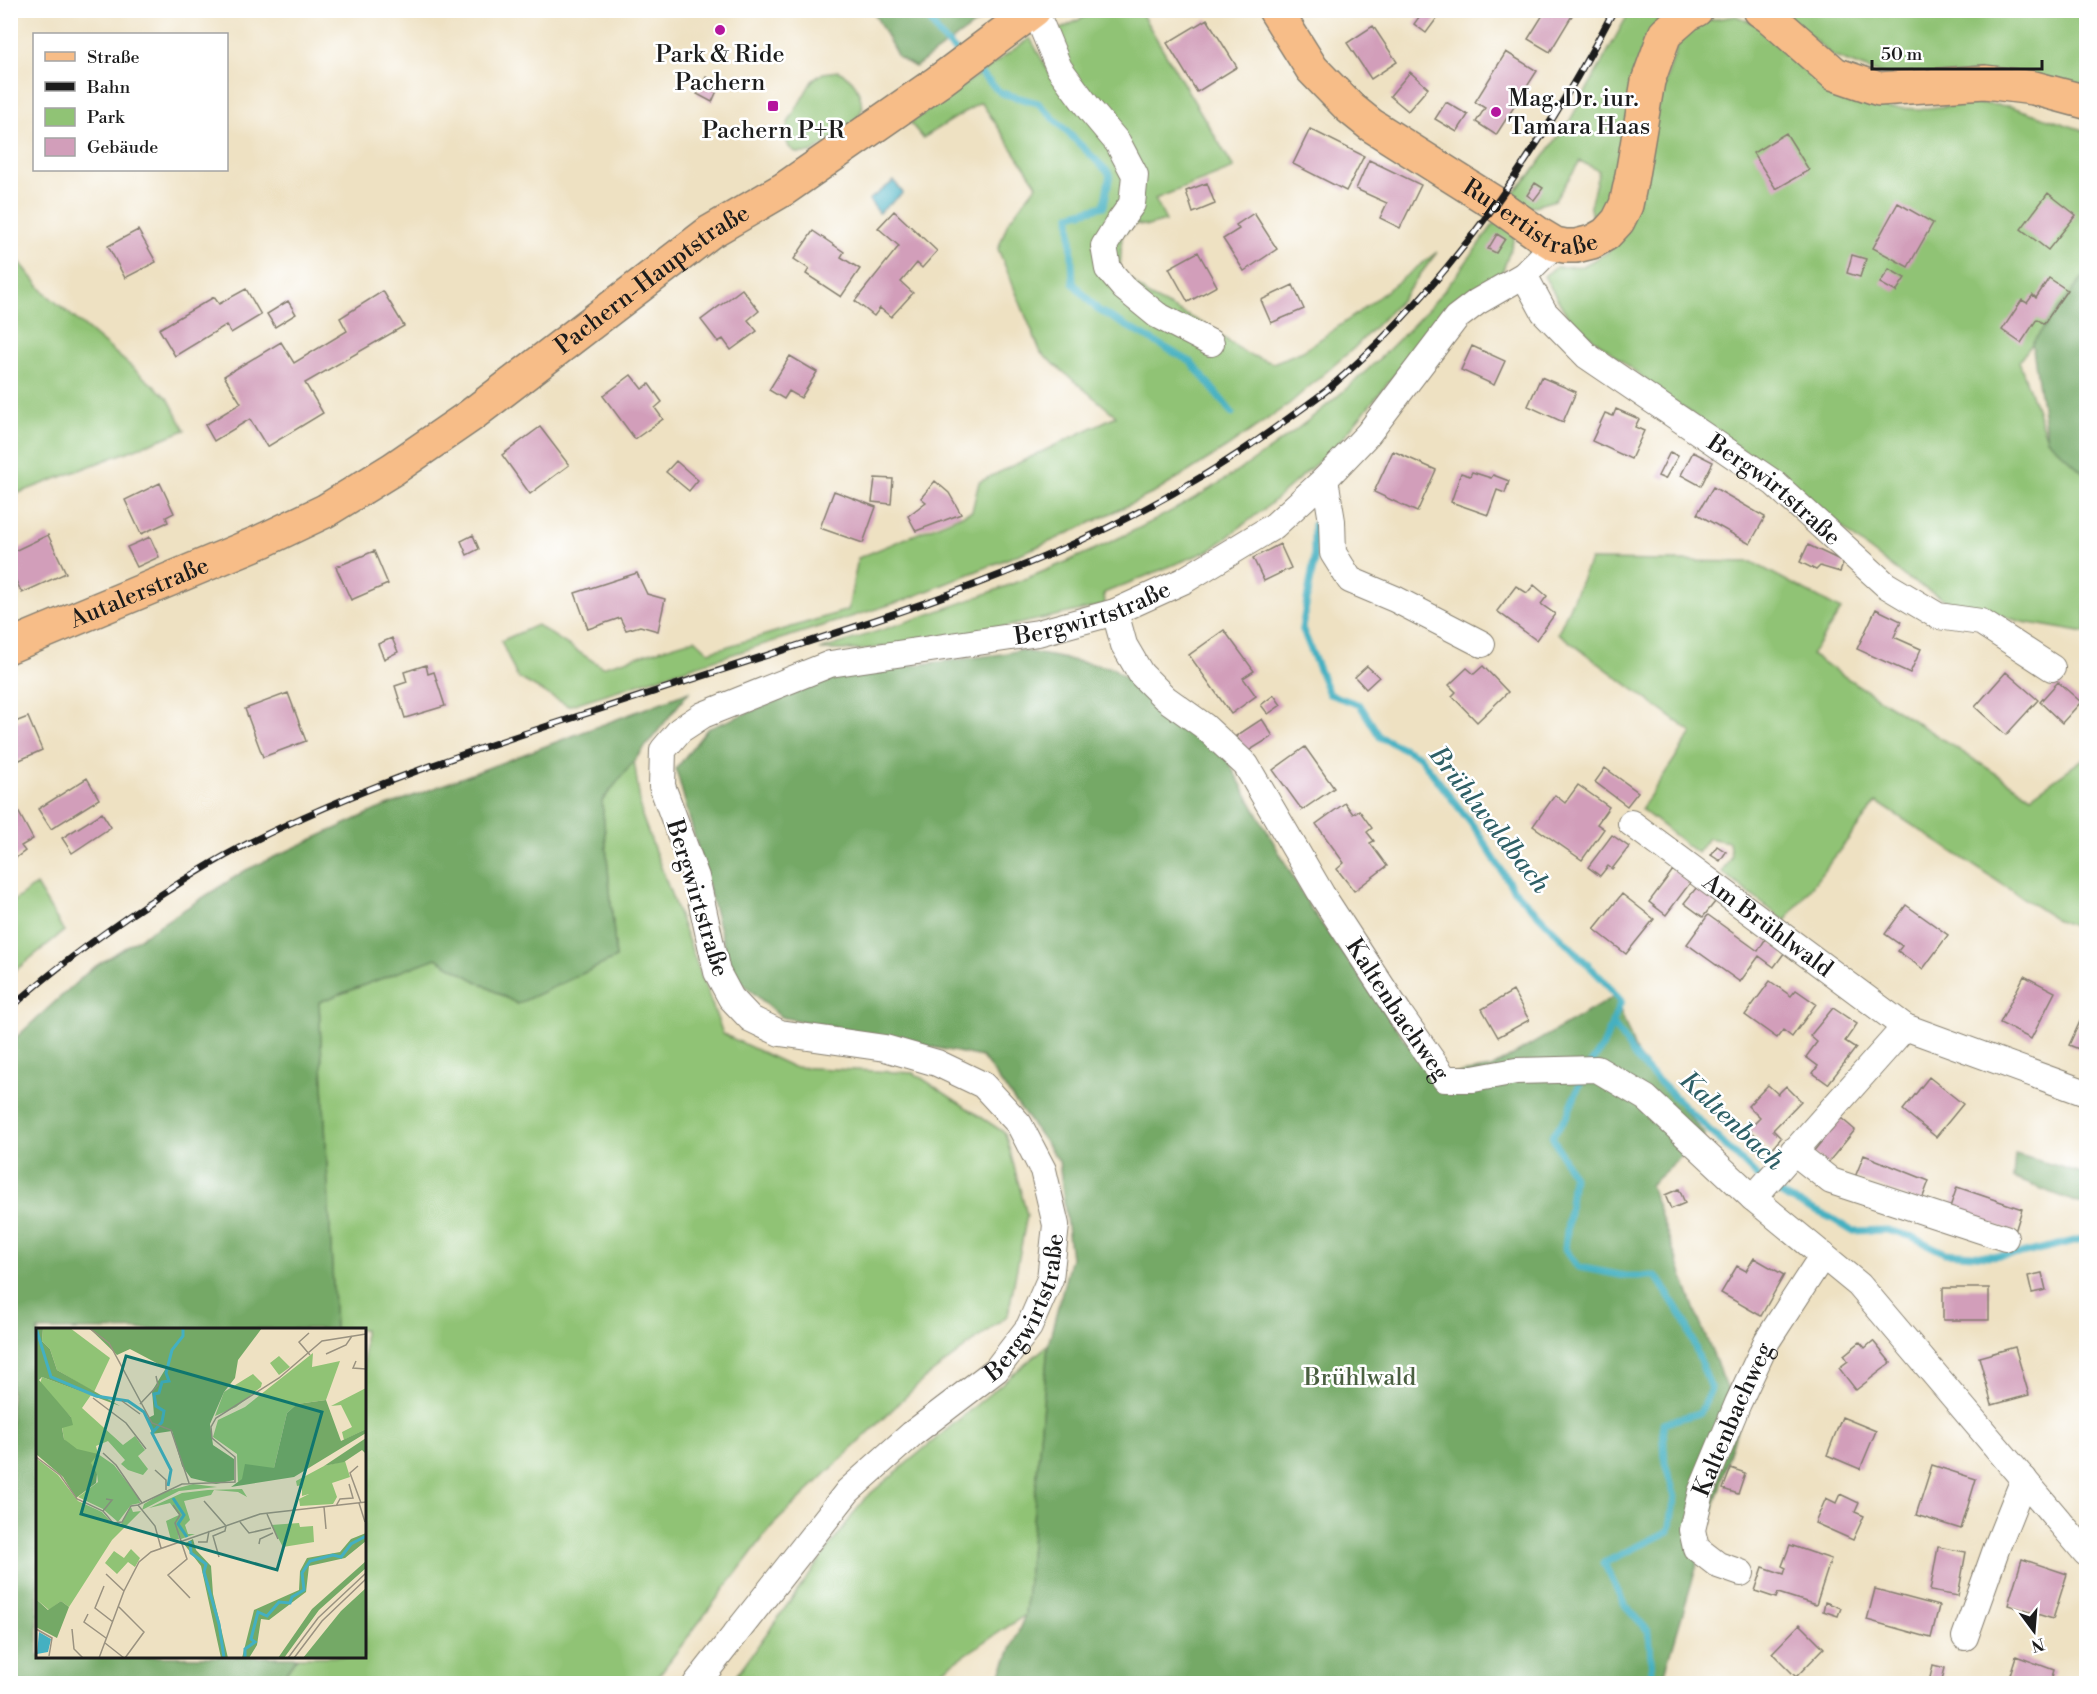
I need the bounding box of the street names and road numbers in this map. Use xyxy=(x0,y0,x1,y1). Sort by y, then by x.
street label: Rupertistraße xyxy=(1457,173,1601,262)
street label: Pachern-Hauptstraße xyxy=(549,198,755,362)
street label: Bergwirtstraße xyxy=(1700,428,1847,553)
street label: Autalerstraße xyxy=(65,551,214,636)
street label: Bergwirtstraße xyxy=(1011,575,1175,653)
street label: Bergwirtstraße xyxy=(659,815,735,980)
street label: Am Brühlwald xyxy=(1696,867,1839,984)
street label: Kaltenbachweg xyxy=(1338,933,1456,1088)
street label: Bergwirtstraße xyxy=(978,1232,1071,1390)
street label: Kaltenbachweg xyxy=(1687,1337,1781,1501)

